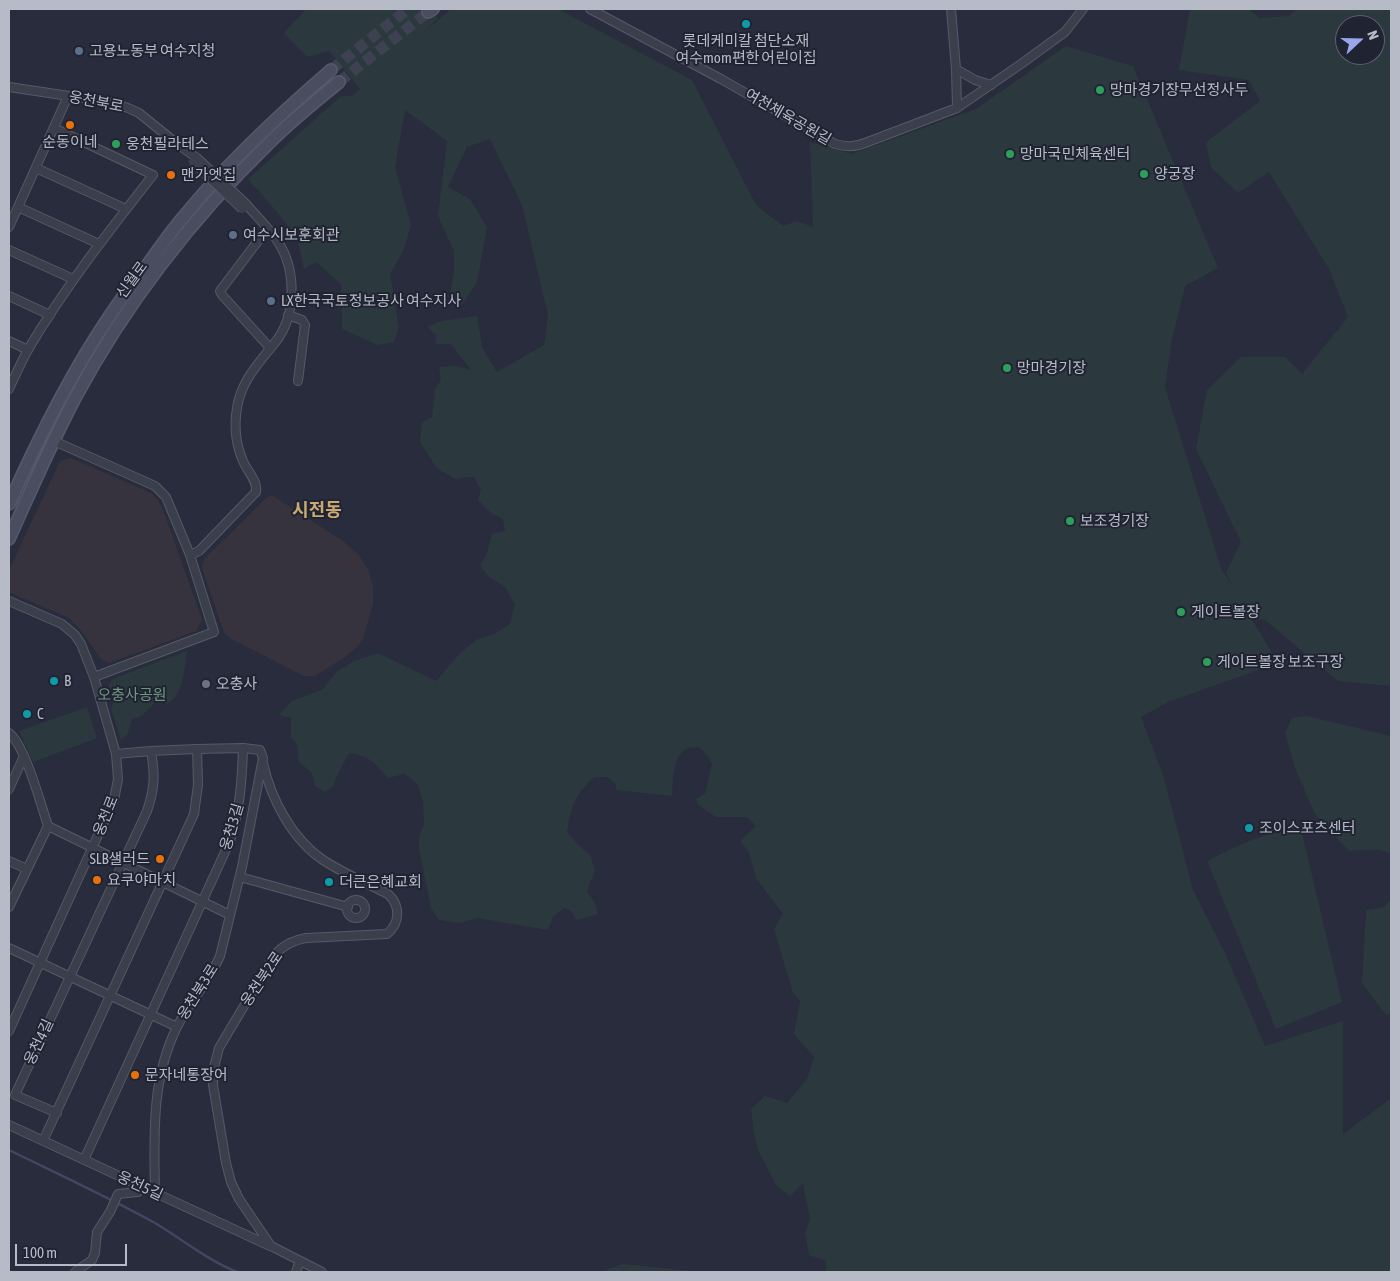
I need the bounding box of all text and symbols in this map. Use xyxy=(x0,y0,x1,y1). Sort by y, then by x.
north arrow xyxy=(1335,15,1385,65)
marker: 롯데케미칼 첨단소재 여수mom편한 어린이집 xyxy=(740,18,752,30)
text: N xyxy=(1364,28,1382,42)
place label: 롯데케미칼 첨단소재 여수mom편한 어린이집 xyxy=(675,32,817,67)
place label: 고용노동부 여수지청 xyxy=(89,42,215,60)
marker: 고용노동부 여수지청 xyxy=(73,45,85,57)
place label: 망마경기장무선정사두 xyxy=(1110,81,1248,99)
marker: 망마경기장무선정사두 xyxy=(1094,84,1106,96)
street label: 여천체육공원길 xyxy=(742,85,834,149)
street label: 웅천북로 xyxy=(67,88,125,116)
marker: 순동이네 xyxy=(64,119,76,131)
place label: 순동이네 xyxy=(42,133,98,151)
place label: 웅천필라테스 xyxy=(126,135,209,153)
marker: 웅천필라테스 xyxy=(110,138,122,150)
place label: 망마국민체육센터 xyxy=(1020,145,1130,163)
marker: 망마국민체육센터 xyxy=(1004,148,1016,160)
place label: 양궁장 xyxy=(1154,165,1195,183)
place label: 맨가엣집 xyxy=(181,166,236,184)
marker: 양궁장 xyxy=(1138,168,1150,180)
marker: 맨가엣집 xyxy=(165,169,177,181)
place label: 여수시보훈회관 xyxy=(243,226,340,244)
marker: 여수시보훈회관 xyxy=(227,229,239,241)
street label: 신월로 xyxy=(113,258,151,302)
place label: LX한국국토정보공사 여수지사 xyxy=(281,292,461,310)
marker: LX한국국토정보공사 여수지사 xyxy=(265,295,277,307)
place label: 망마경기장 xyxy=(1017,359,1086,377)
marker: 망마경기장 xyxy=(1001,362,1013,374)
district label: 시전동 xyxy=(292,499,342,521)
place label: 보조경기장 xyxy=(1080,512,1149,530)
marker: 보조경기장 xyxy=(1064,515,1076,527)
place label: 게이트볼장 xyxy=(1191,603,1260,621)
marker: 게이트볼장 xyxy=(1175,606,1187,618)
place label: 게이트볼장 보조구장 xyxy=(1217,653,1343,671)
marker: 게이트볼장 보조구장 xyxy=(1201,656,1213,668)
place label: B xyxy=(64,672,71,690)
marker: B xyxy=(48,675,60,687)
place label: 오충사 xyxy=(216,675,257,693)
marker: 오충사 xyxy=(200,678,212,690)
park label: 오충사공원 xyxy=(98,686,166,704)
place label: C xyxy=(37,705,44,723)
marker: C xyxy=(21,708,33,720)
street label: 웅천로 xyxy=(90,793,122,839)
street label: 웅천3길 xyxy=(217,801,247,853)
place label: 조이스포츠센터 xyxy=(1259,819,1356,837)
marker: 조이스포츠센터 xyxy=(1243,822,1255,834)
place label: SLB샐러드 xyxy=(89,850,150,868)
marker: SLB샐러드 xyxy=(154,853,166,865)
place label: 요쿠야마치 xyxy=(107,871,176,889)
place label: 더큰은혜교회 xyxy=(339,873,422,891)
marker: 요쿠야마치 xyxy=(91,874,103,886)
marker: 더큰은혜교회 xyxy=(323,876,335,888)
street label: 웅천북2로 xyxy=(237,948,287,1010)
street label: 웅천북3로 xyxy=(174,961,222,1023)
street label: 웅천4길 xyxy=(21,1016,57,1068)
place label: 문자네통장어 xyxy=(145,1066,228,1084)
marker: 문자네통장어 xyxy=(129,1069,141,1081)
street label: 웅천5길 xyxy=(114,1168,166,1204)
scale bar xyxy=(18,1234,130,1266)
text: 100 m xyxy=(23,1244,57,1261)

